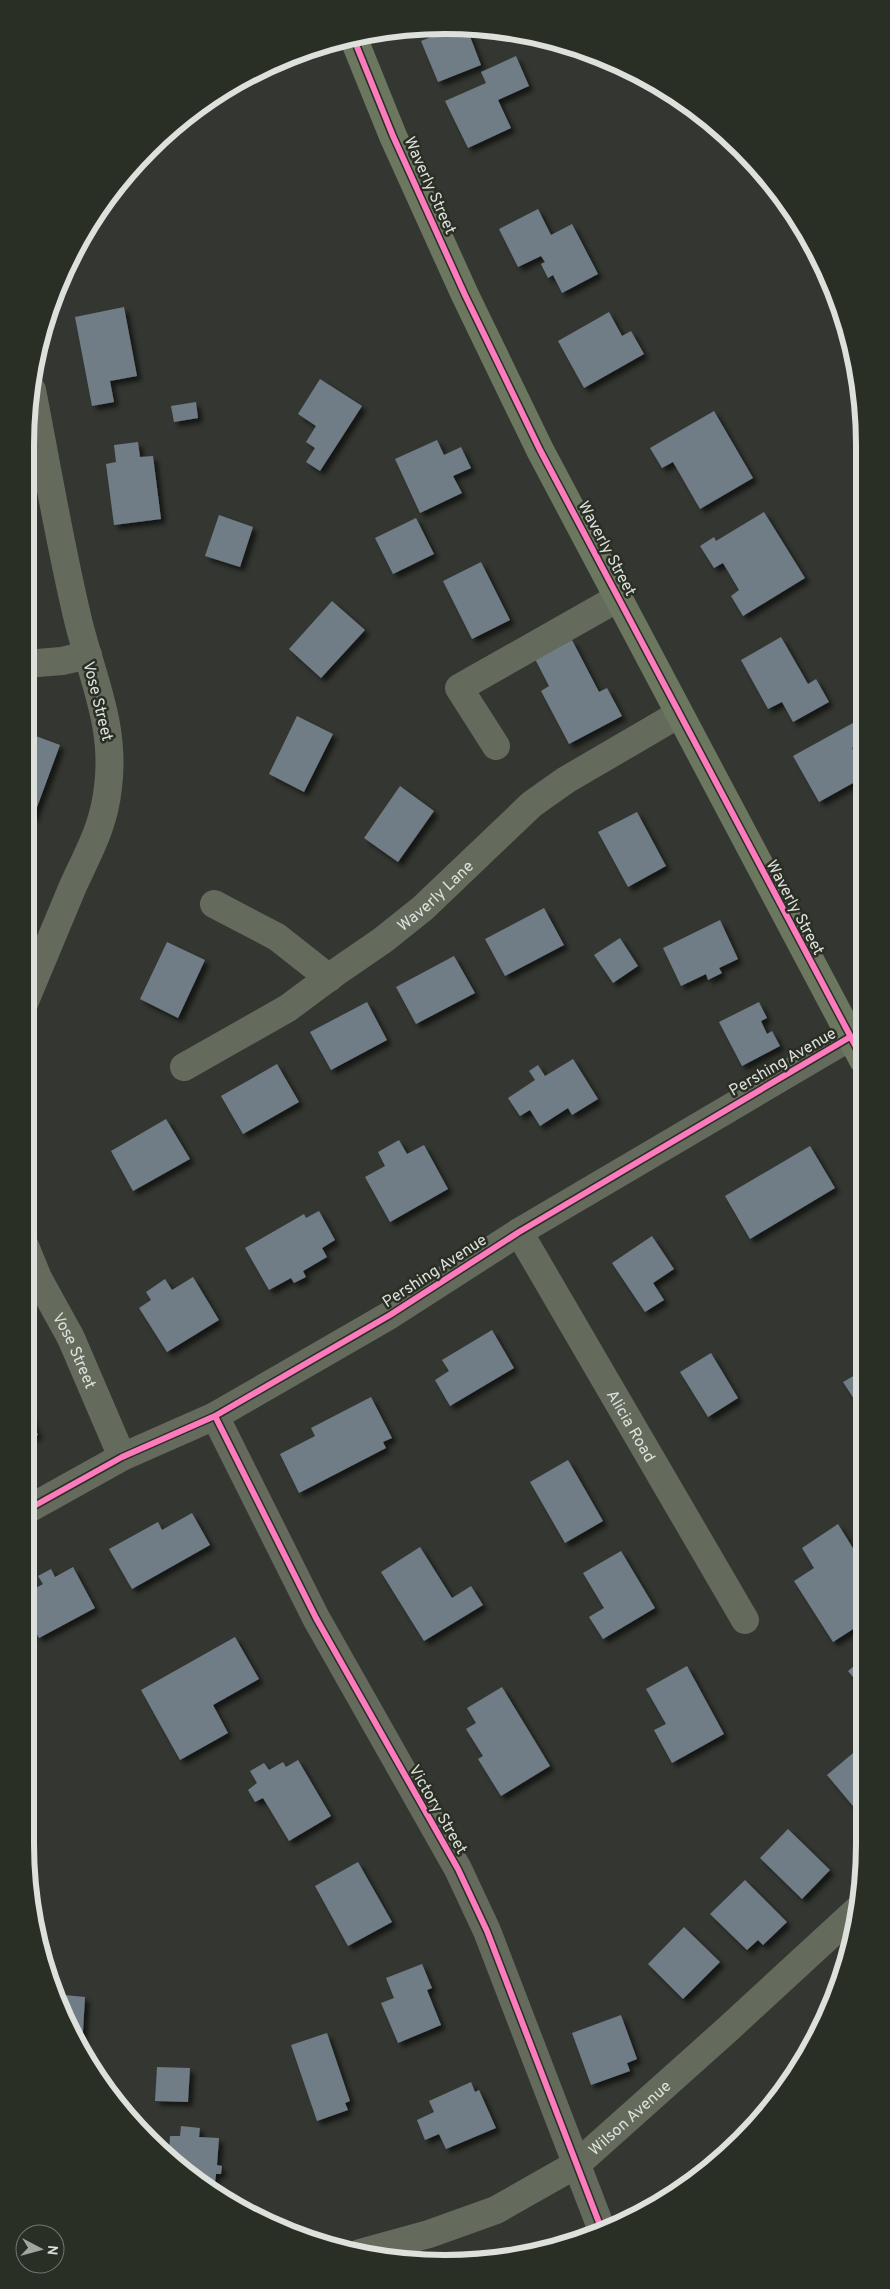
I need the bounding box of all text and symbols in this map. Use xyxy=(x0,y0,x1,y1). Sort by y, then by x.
street label: Waverly Street xyxy=(399,134,460,238)
street label: Waverly Street xyxy=(573,498,640,600)
street label: Vose Street xyxy=(78,660,117,743)
street label: Waverly Lane xyxy=(394,857,479,937)
street label: Waverly Street xyxy=(761,857,828,959)
street label: Pershing Avenue xyxy=(726,1024,840,1101)
street label: Pershing Avenue xyxy=(379,1231,491,1313)
street label: Vose Street xyxy=(47,1310,100,1392)
street label: Alicia Road xyxy=(601,1387,659,1466)
street label: Victory Street xyxy=(404,1762,471,1858)
street label: Wilson Avenue xyxy=(585,2077,676,2161)
north arrow xyxy=(15,2224,65,2274)
text: N xyxy=(42,2244,60,2256)

